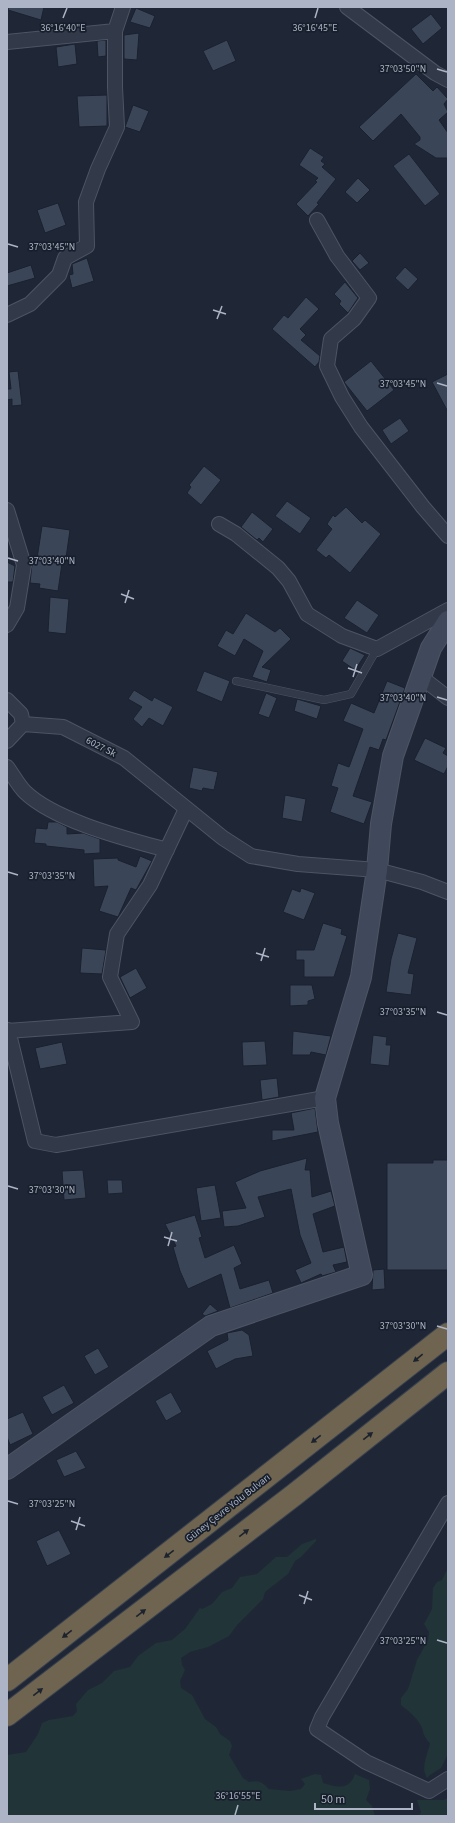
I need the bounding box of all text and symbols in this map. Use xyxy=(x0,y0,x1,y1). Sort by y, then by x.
text: 36°16'40"E xyxy=(40,21,86,35)
text: 36°16'45"E xyxy=(292,21,338,35)
text: 37°03'50"N xyxy=(380,62,426,76)
text: 37°03'45"N xyxy=(29,240,75,254)
text: 37°03'45"N xyxy=(380,377,426,391)
text: 37°03'40"N xyxy=(29,554,75,568)
text: 37°03'40"N xyxy=(380,691,426,705)
street label: 6027 Sk xyxy=(83,733,119,761)
text: 37°03'35"N xyxy=(29,869,75,883)
text: 37°03'35"N xyxy=(380,1005,426,1019)
text: 37°03'30"N xyxy=(29,1183,75,1197)
text: 37°03'30"N xyxy=(380,1319,426,1333)
one-way arrow xyxy=(412,1354,423,1363)
one-way arrow xyxy=(363,1431,374,1440)
one-way arrow xyxy=(310,1435,321,1443)
street label: Güney Çevre Yolu Bulvarı xyxy=(183,1471,273,1545)
text: 37°03'25"N xyxy=(29,1497,75,1511)
one-way arrow xyxy=(239,1529,250,1538)
one-way arrow xyxy=(164,1549,175,1558)
one-way arrow xyxy=(136,1608,147,1617)
one-way arrow xyxy=(61,1629,72,1638)
text: 37°03'25"N xyxy=(380,1634,426,1648)
one-way arrow xyxy=(32,1687,43,1696)
scale bar xyxy=(315,1785,412,1811)
text: 36°16'55"E xyxy=(215,1789,261,1803)
text: 50 m xyxy=(321,1791,345,1808)

